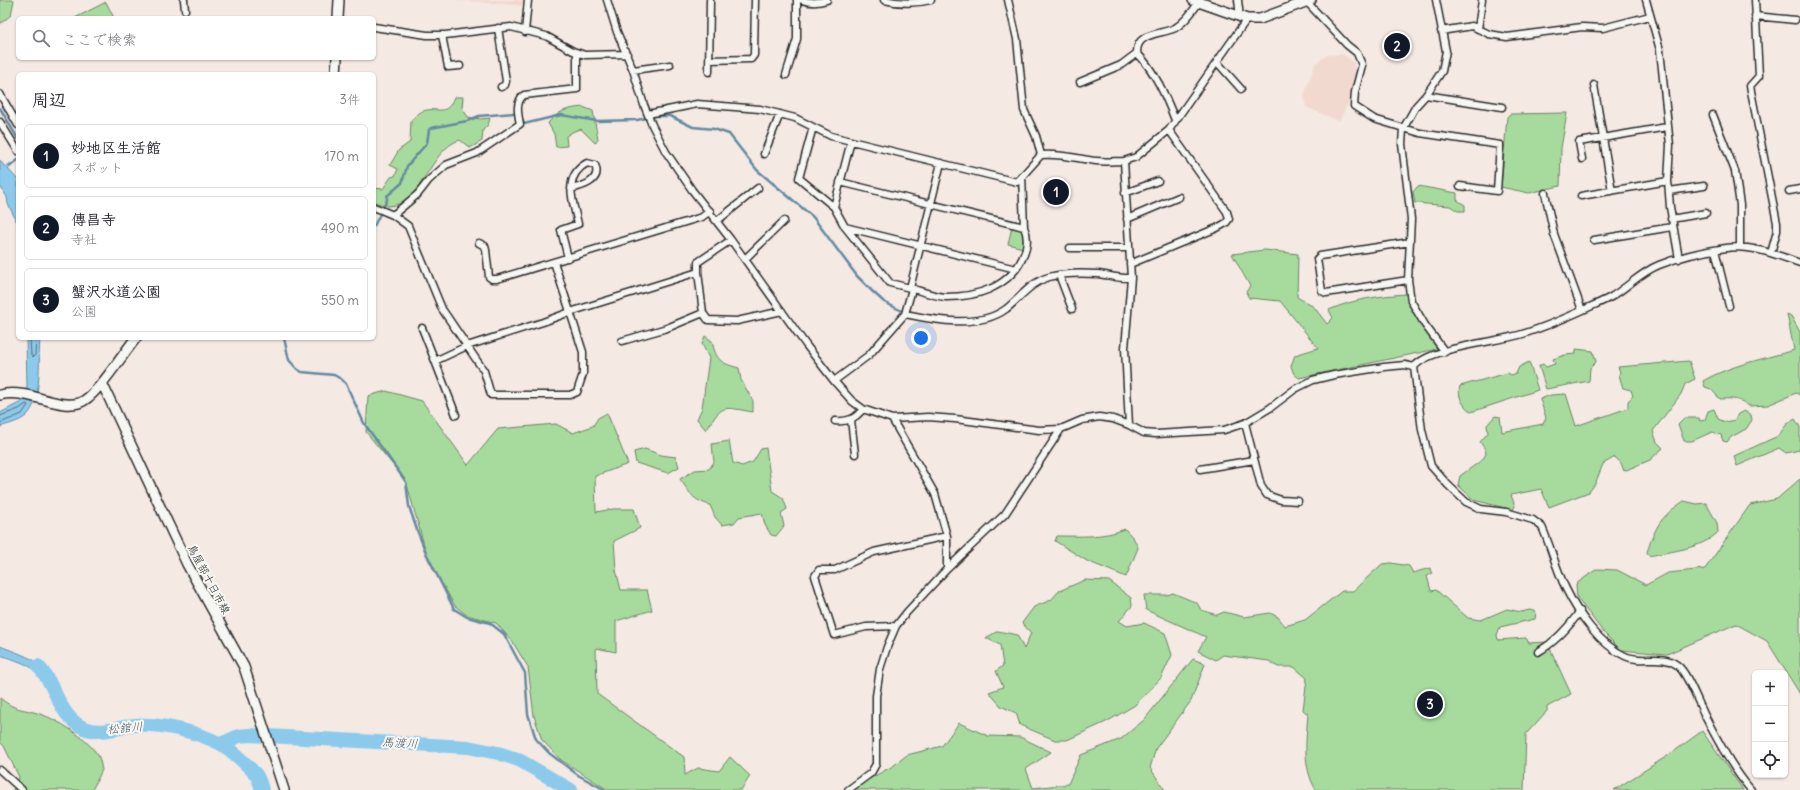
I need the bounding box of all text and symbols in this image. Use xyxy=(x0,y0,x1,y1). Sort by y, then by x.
search box xyxy=(16,16,376,60)
icon: search xyxy=(30,27,52,49)
text: ここで検索 xyxy=(62,30,137,49)
pin: 2 xyxy=(1384,31,1410,61)
text: 周辺 xyxy=(32,89,66,111)
text: 3件 xyxy=(340,91,360,108)
text: 妙地区生活館 xyxy=(71,138,161,157)
text: 1 xyxy=(43,148,49,165)
text: 170 m xyxy=(324,148,359,165)
text: スポット xyxy=(71,159,123,176)
pin: 1 xyxy=(1043,177,1069,207)
text: 傳昌寺 xyxy=(71,210,116,229)
text: 2 xyxy=(42,220,50,237)
text: 490 m xyxy=(321,220,359,237)
text: 寺社 xyxy=(71,231,97,248)
text: 蟹沢水道公園 xyxy=(71,282,161,301)
text: 3 xyxy=(42,292,50,309)
text: 550 m xyxy=(321,292,359,309)
text: 公園 xyxy=(71,303,97,320)
your location xyxy=(911,328,931,348)
street label: 鳥屋部十日市線 xyxy=(185,542,233,616)
map controls xyxy=(1752,670,1788,778)
button: + xyxy=(1752,670,1788,706)
pin: 3 xyxy=(1417,689,1443,719)
button: − xyxy=(1752,706,1788,742)
water label: 松舘川 xyxy=(106,718,144,737)
water label: 馬渡川 xyxy=(382,734,418,751)
button: locate xyxy=(1752,742,1788,778)

